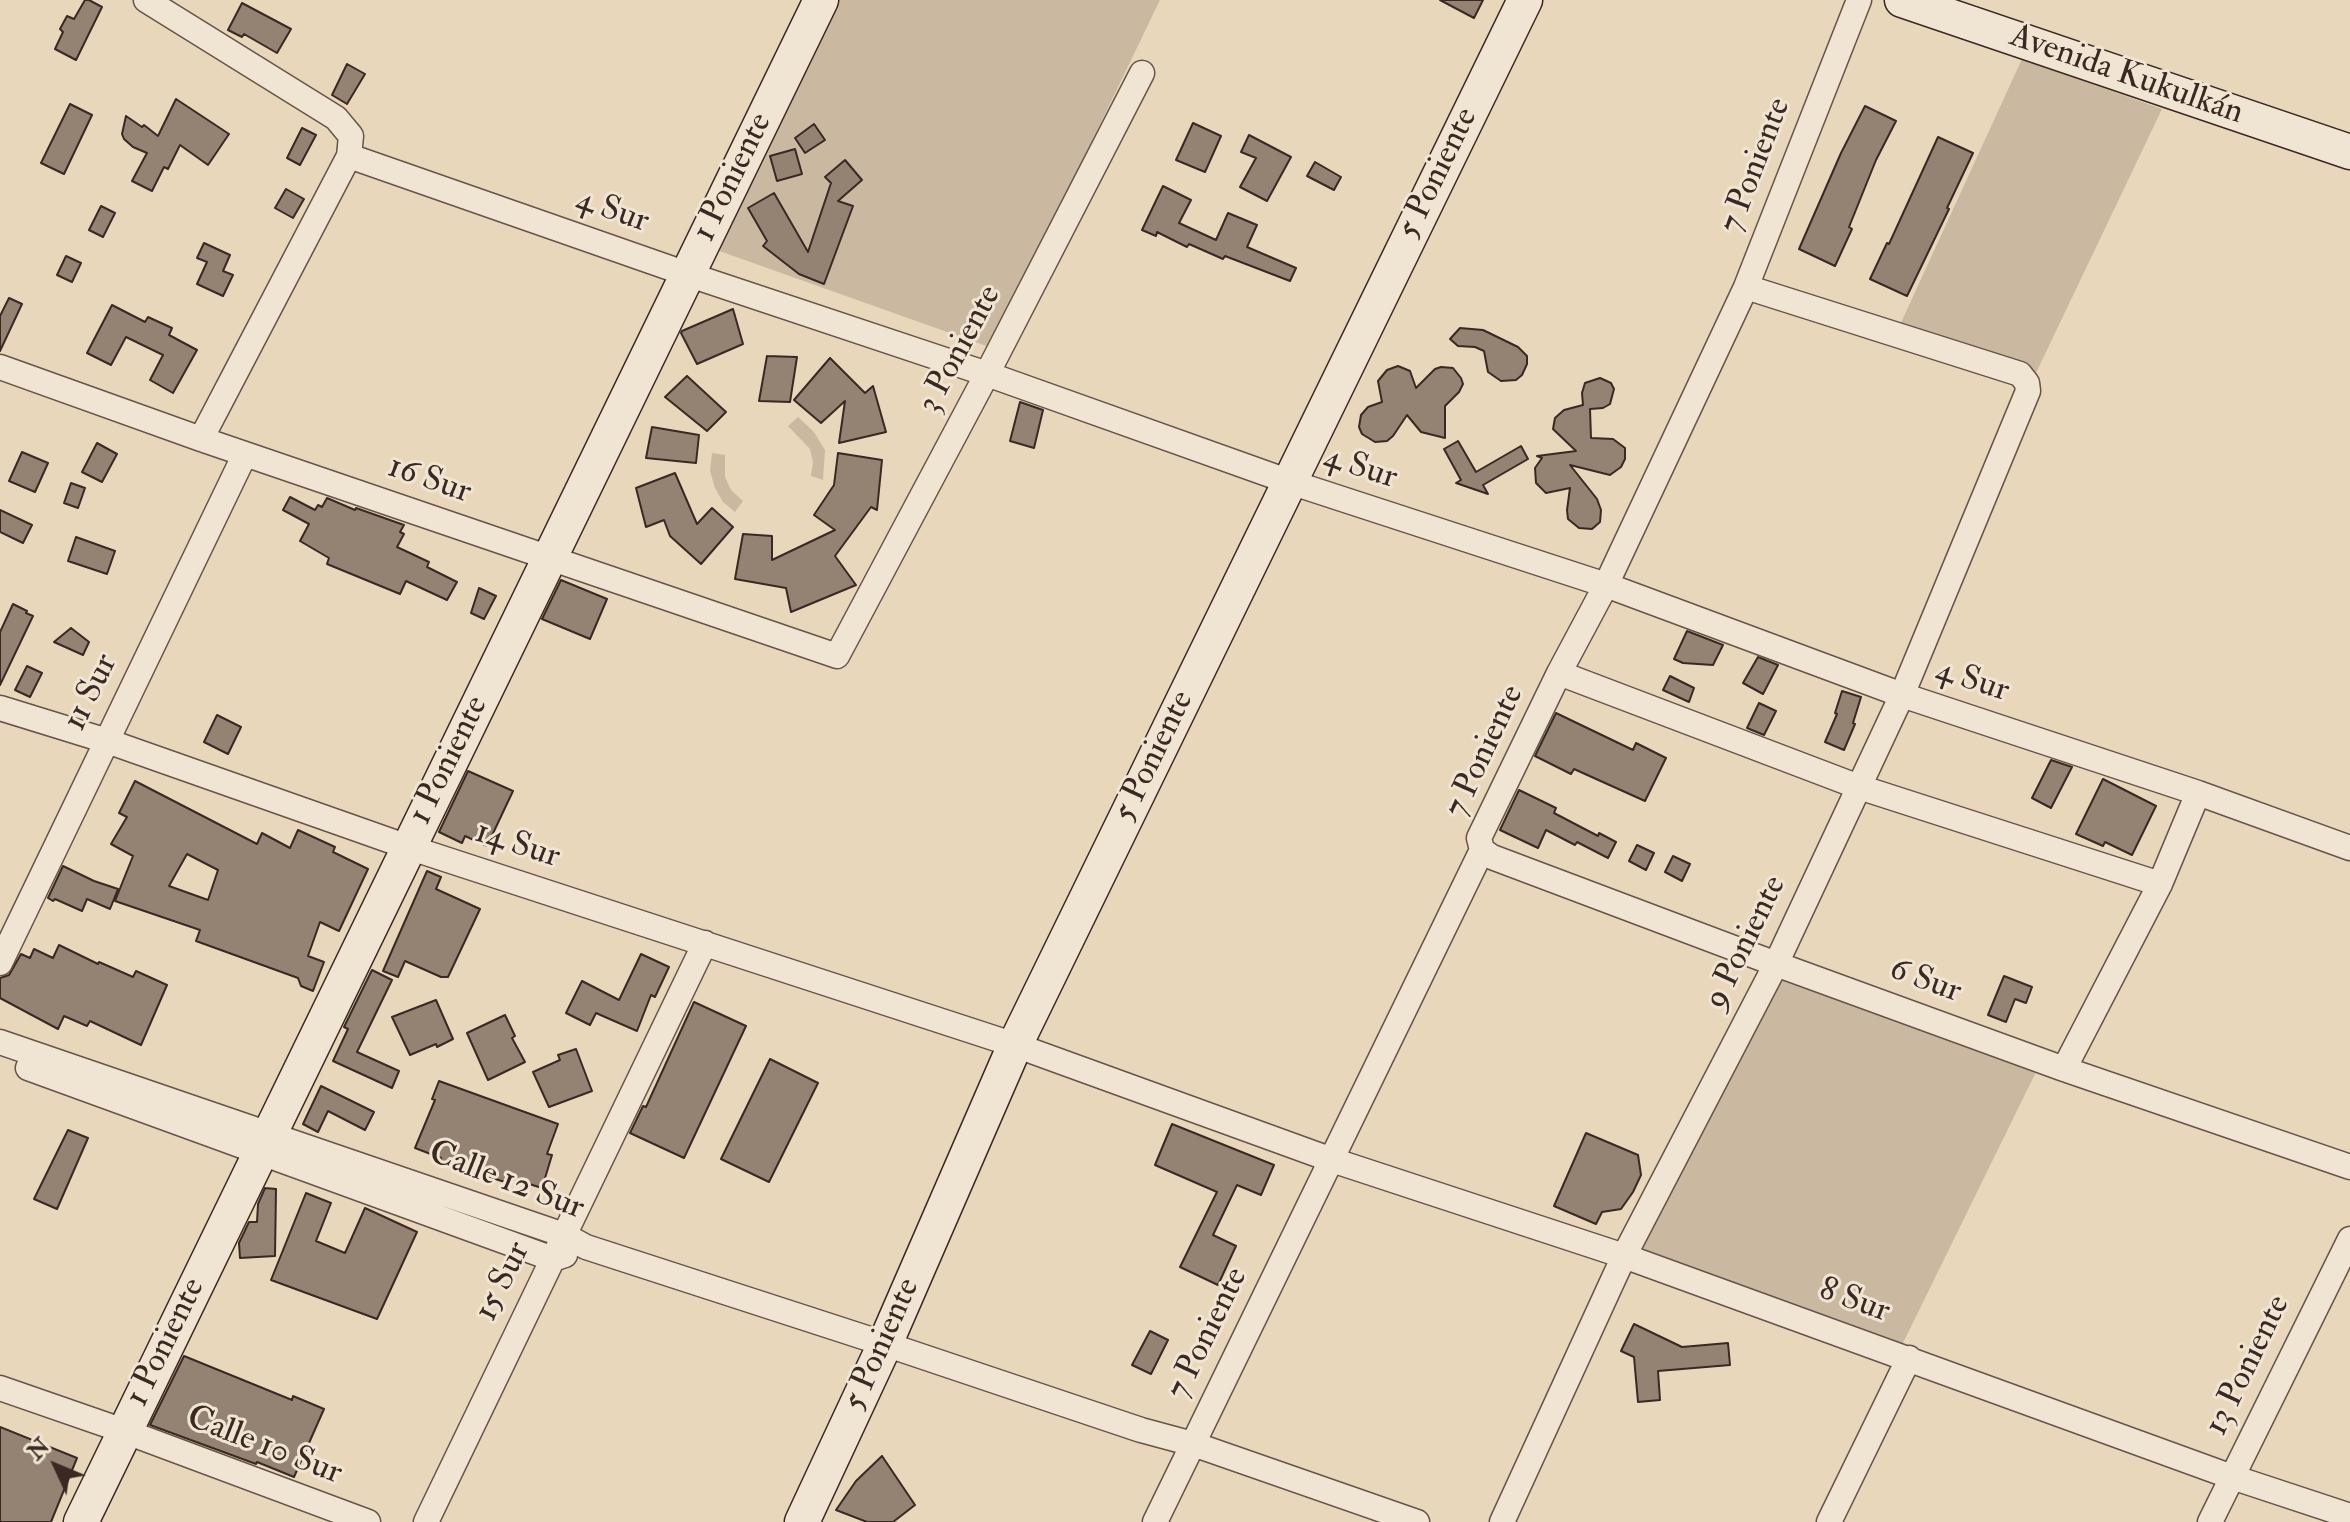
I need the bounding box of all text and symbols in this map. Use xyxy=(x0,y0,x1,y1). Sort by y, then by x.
street label: Avenida Kukulkán xyxy=(2004,17,2248,135)
street label: 7 Poniente xyxy=(1713,93,1801,239)
street label: 5 Poniente xyxy=(1390,102,1488,246)
street label: 1 Poniente xyxy=(685,107,783,249)
street label: 4 Sur xyxy=(570,181,654,243)
street label: 3 Poniente xyxy=(910,279,1012,421)
street label: 4 Sur xyxy=(1318,438,1402,500)
street label: 16 Sur xyxy=(382,448,476,514)
street label: 11 Sur xyxy=(56,648,128,738)
street label: 4 Sur xyxy=(1930,651,2014,713)
street label: 7 Poniente xyxy=(1438,679,1534,825)
street label: 5 Poniente xyxy=(1106,685,1204,829)
street label: 1 Poniente xyxy=(401,690,499,832)
street label: 14 Sur xyxy=(469,813,565,879)
street label: 9 Poniente xyxy=(1697,870,1797,1016)
street label: 6 Sur xyxy=(1884,950,1966,1014)
street label: Calle 12 Sur xyxy=(423,1134,589,1230)
street label: 15 Sur xyxy=(467,1236,541,1328)
street label: 7 Poniente xyxy=(1160,1262,1258,1406)
street label: 8 Sur xyxy=(1813,1270,1895,1334)
street label: 1 Poniente xyxy=(118,1272,216,1414)
street label: 5 Poniente xyxy=(836,1272,930,1418)
street label: 13 Poniente xyxy=(2198,1289,2300,1443)
street label: Calle 10 Sur xyxy=(181,1399,347,1495)
north arrow xyxy=(16,1426,96,1506)
text: N xyxy=(22,1433,56,1466)

